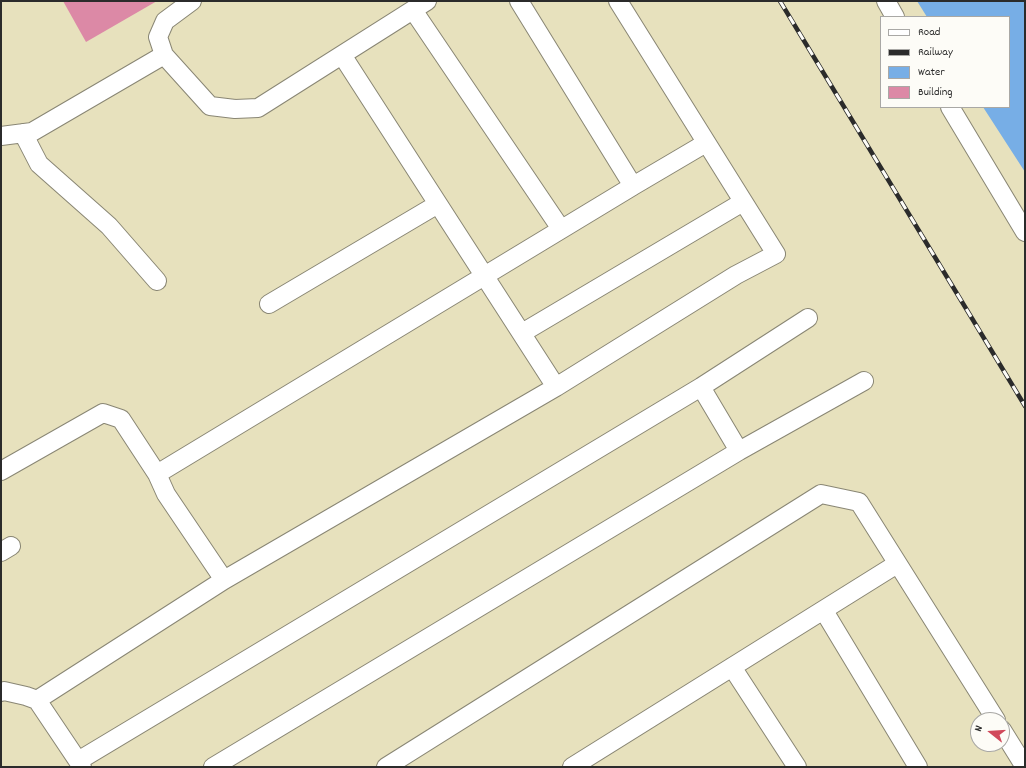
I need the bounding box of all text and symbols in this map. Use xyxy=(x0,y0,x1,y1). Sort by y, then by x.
legend xyxy=(880,16,1010,108)
text: Road xyxy=(918,24,940,41)
text: Railway xyxy=(918,44,953,61)
text: Water xyxy=(918,64,945,81)
text: Building xyxy=(918,84,953,101)
north arrow xyxy=(970,712,1010,752)
text: N xyxy=(971,724,988,734)

